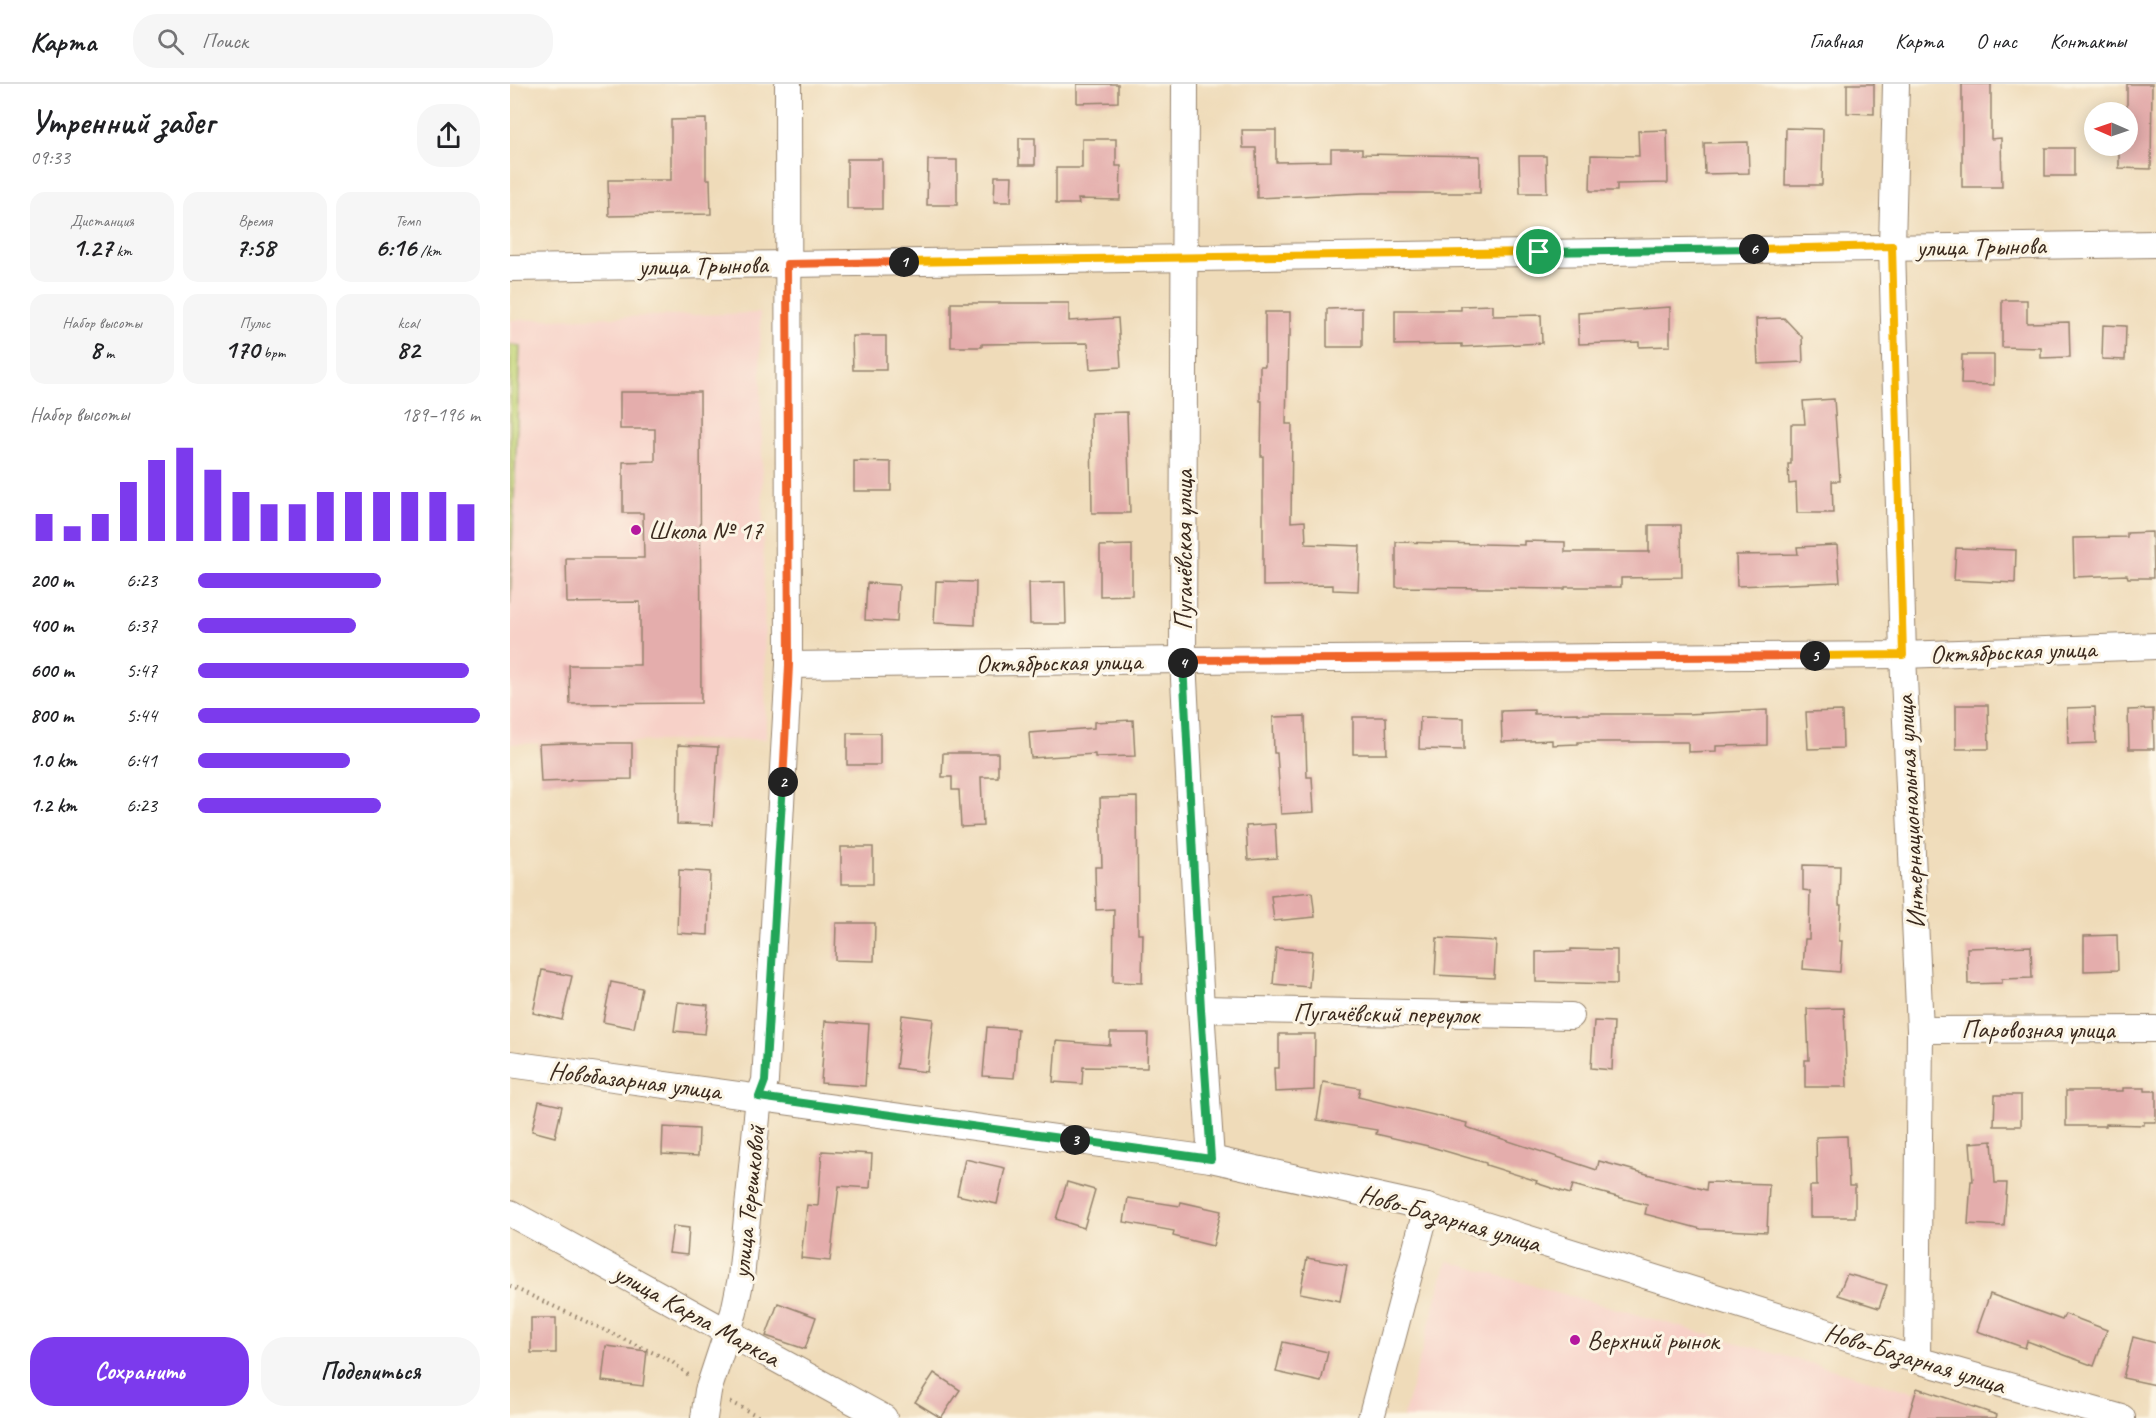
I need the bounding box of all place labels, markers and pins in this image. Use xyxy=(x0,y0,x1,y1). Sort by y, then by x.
pin xyxy=(1513,226,1564,277)
pin: 6 xyxy=(1739,234,1769,264)
pin: 1 xyxy=(889,247,919,277)
place label: Школа № 17 xyxy=(648,514,764,547)
marker: Школа № 17 xyxy=(629,523,643,537)
pin: 5 xyxy=(1800,641,1830,671)
pin: 4 xyxy=(1168,648,1198,678)
pin: 2 xyxy=(768,767,798,797)
pin: 3 xyxy=(1060,1125,1090,1155)
place label: Верхний рынок xyxy=(1587,1324,1721,1357)
marker: Верхний рынок xyxy=(1568,1333,1582,1347)

